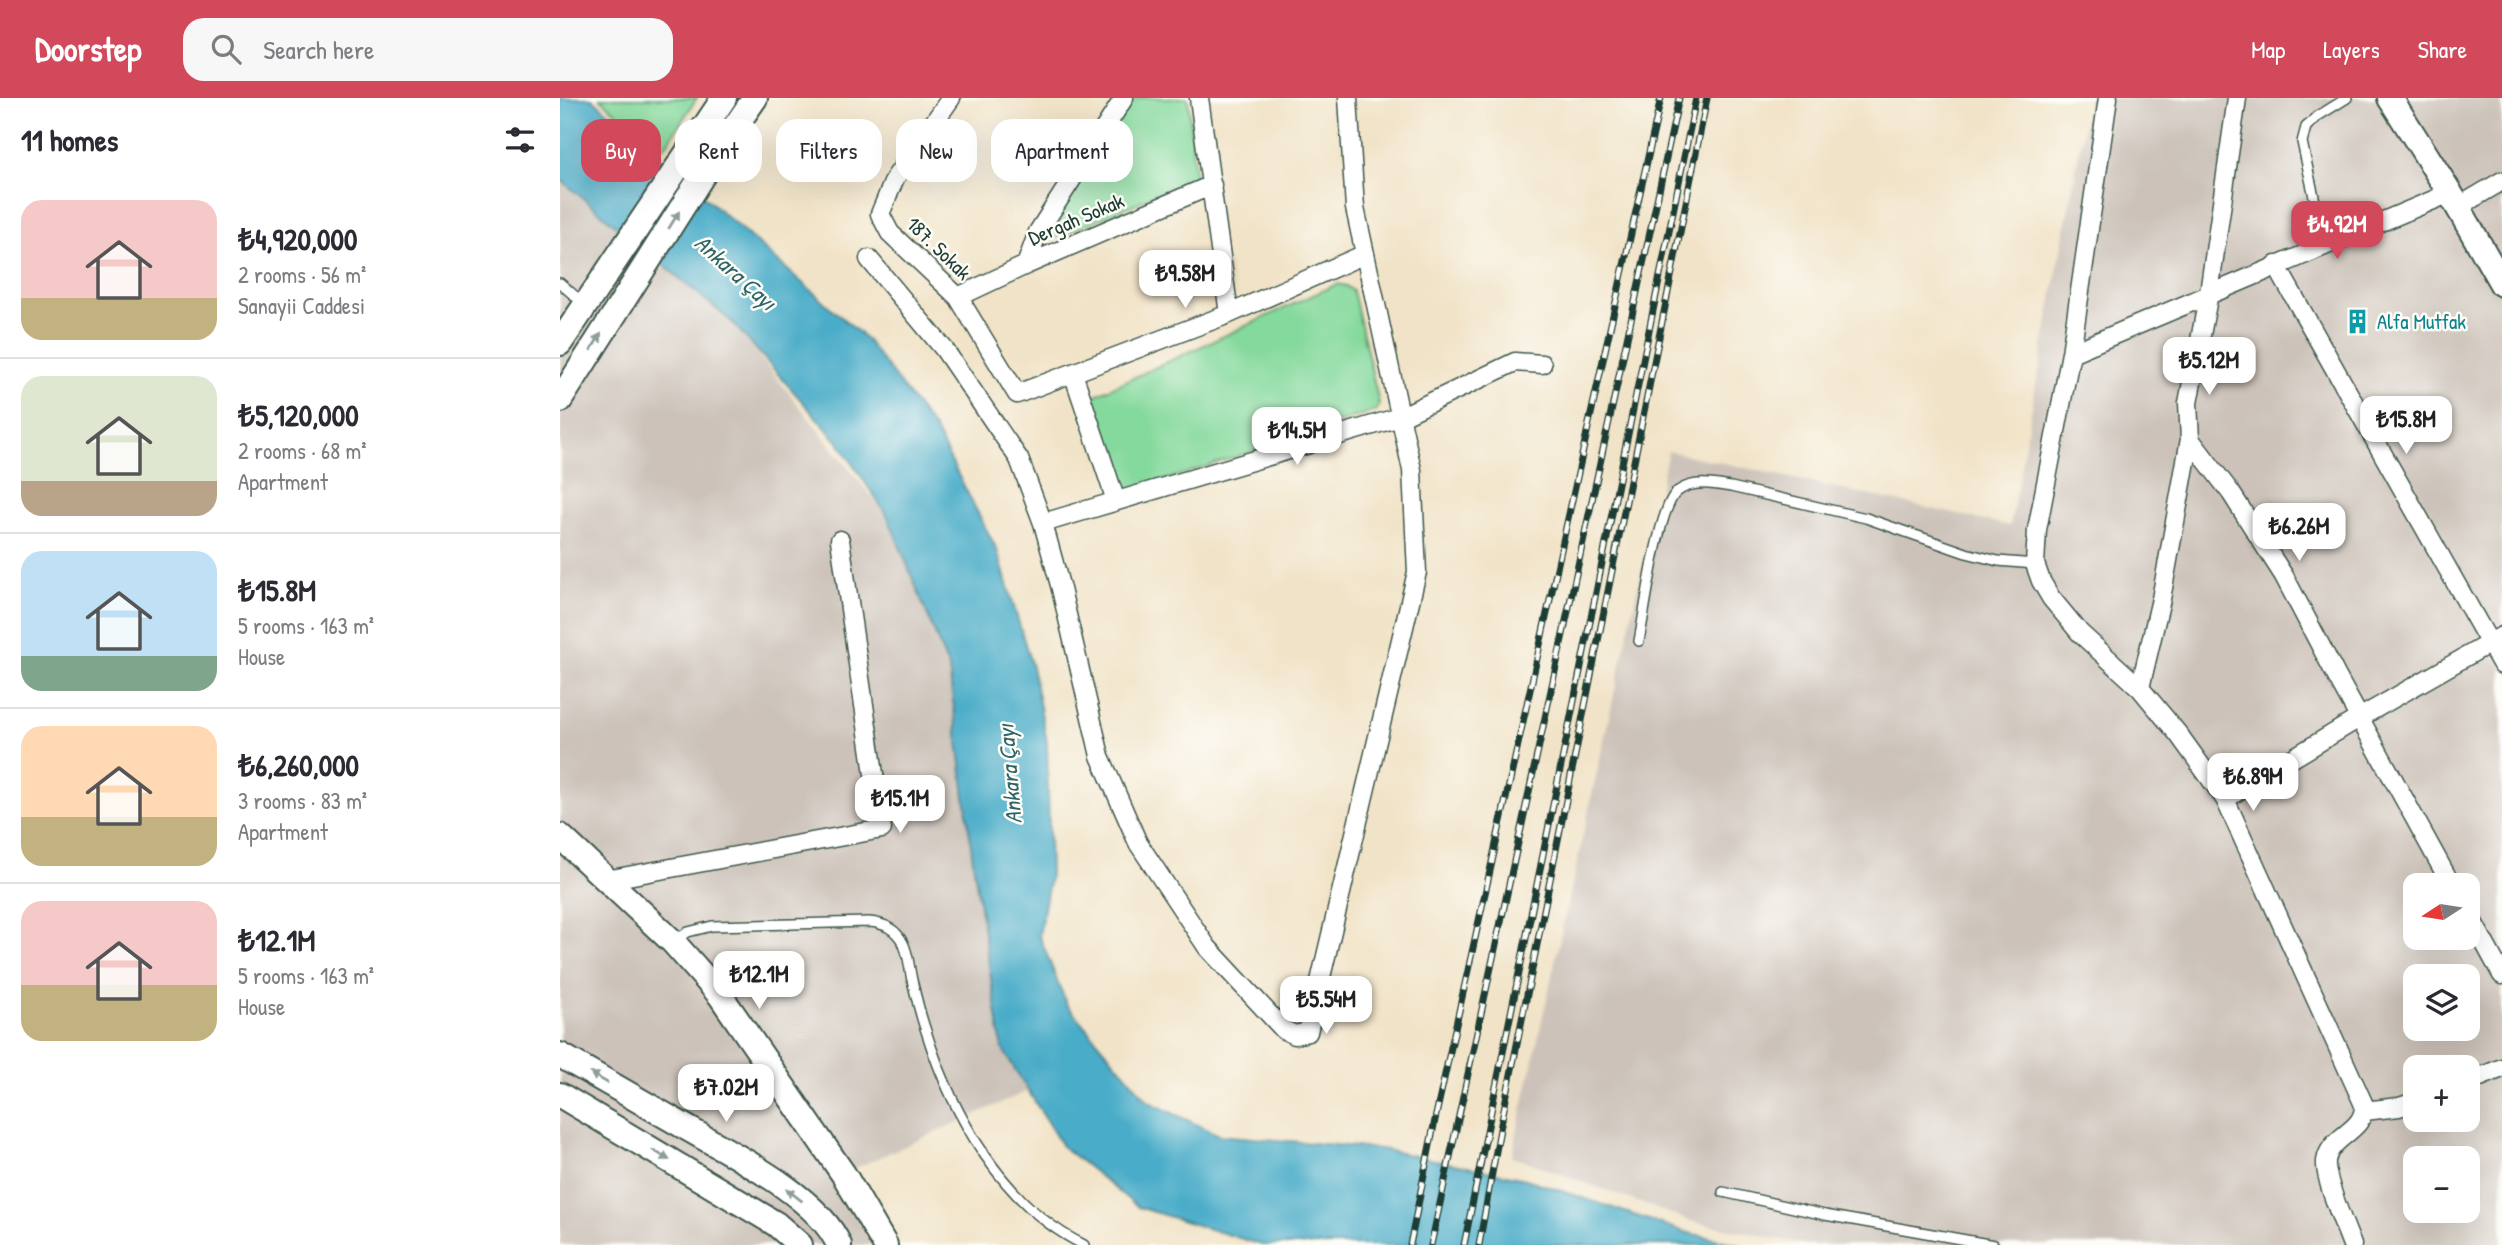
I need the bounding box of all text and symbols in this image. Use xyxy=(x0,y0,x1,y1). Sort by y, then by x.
search box xyxy=(183,18,673,81)
text: Doorstep xyxy=(35,27,141,71)
icon: search xyxy=(207,30,245,68)
text: Search here xyxy=(263,32,374,67)
text: Map xyxy=(2251,33,2285,65)
text: Layers xyxy=(2323,33,2380,65)
text: Share xyxy=(2418,33,2467,65)
chip: Buy xyxy=(581,119,661,182)
chip: Rent xyxy=(675,119,762,182)
chip: Filters xyxy=(776,119,882,182)
chip: New xyxy=(896,119,977,182)
chip: Apartment xyxy=(991,119,1133,182)
text: 11 homes xyxy=(21,120,118,160)
icon: filters xyxy=(501,121,539,159)
street label: Dergah Sokak xyxy=(1024,186,1129,252)
pin: ₺4.92M xyxy=(2280,202,2394,261)
text: ₺4.92M xyxy=(2307,208,2367,239)
one-way arrow xyxy=(668,210,681,230)
street label: 187. Sokak xyxy=(900,210,978,286)
text: ₺4,920,000 xyxy=(238,219,357,259)
water label: Ankara Çayı xyxy=(688,227,784,318)
icon: home xyxy=(77,228,161,312)
pin: ₺9.58M xyxy=(1128,250,1242,310)
text: ₺9.58M xyxy=(1155,257,1215,288)
text: 2 rooms · 56 m² xyxy=(238,259,366,290)
text: Sanayii Caddesi xyxy=(238,290,365,321)
building icon: Alfa Mutfak xyxy=(2343,307,2371,335)
place label: Alfa Mutfak xyxy=(2377,307,2466,336)
one-way arrow xyxy=(590,332,603,351)
pin: ₺5.12M xyxy=(2152,338,2266,397)
text: ₺5.12M xyxy=(2179,344,2239,375)
text: ₺5,120,000 xyxy=(238,395,359,435)
pin: ₺15.8M xyxy=(2349,396,2463,456)
text: ₺15.8M xyxy=(2376,403,2436,434)
icon: home xyxy=(77,404,161,488)
pin: ₺14.5M xyxy=(1240,408,1354,467)
text: ₺14.5M xyxy=(1268,414,1326,445)
text: 2 rooms · 68 m² xyxy=(238,435,366,466)
text: Apartment xyxy=(238,466,328,497)
pin: ₺6.26M xyxy=(2242,504,2356,563)
text: ₺6.26M xyxy=(2269,510,2329,541)
text: ₺15.8M xyxy=(238,570,316,610)
icon: home xyxy=(77,579,161,663)
text: 5 rooms · 163 m² xyxy=(238,610,374,641)
text: House xyxy=(238,641,285,672)
water label: Ankara Çayı xyxy=(989,722,1030,825)
text: ₺6,260,000 xyxy=(238,745,359,785)
icon: home xyxy=(77,754,161,838)
pin: ₺6.89M xyxy=(2196,754,2310,813)
text: ₺6.89M xyxy=(2223,760,2283,791)
pin: ₺15.1M xyxy=(843,776,957,835)
text: ₺15.1M xyxy=(871,782,929,813)
text: 3 rooms · 83 m² xyxy=(238,785,367,816)
text: Apartment xyxy=(238,816,328,847)
north arrow xyxy=(2403,873,2480,950)
map controls xyxy=(2403,873,2480,1223)
text: ₺12.1M xyxy=(238,920,315,960)
icon: home xyxy=(77,929,161,1013)
pin: ₺12.1M xyxy=(702,951,816,1011)
text: ₺12.1M xyxy=(729,958,789,989)
text: 5 rooms · 163 m² xyxy=(238,960,374,991)
button: layers xyxy=(2403,964,2480,1041)
pin: ₺5.54M xyxy=(1269,976,1383,1036)
text: ₺5.54M xyxy=(1296,983,1356,1014)
text: House xyxy=(238,991,285,1022)
button: + xyxy=(2403,1055,2480,1132)
pin: ₺7.02M xyxy=(669,1065,783,1124)
text: ₺7.02M xyxy=(694,1071,758,1102)
one-way arrow xyxy=(590,1072,609,1084)
button: − xyxy=(2403,1146,2480,1223)
one-way arrow xyxy=(651,1149,670,1161)
one-way arrow xyxy=(785,1188,804,1202)

